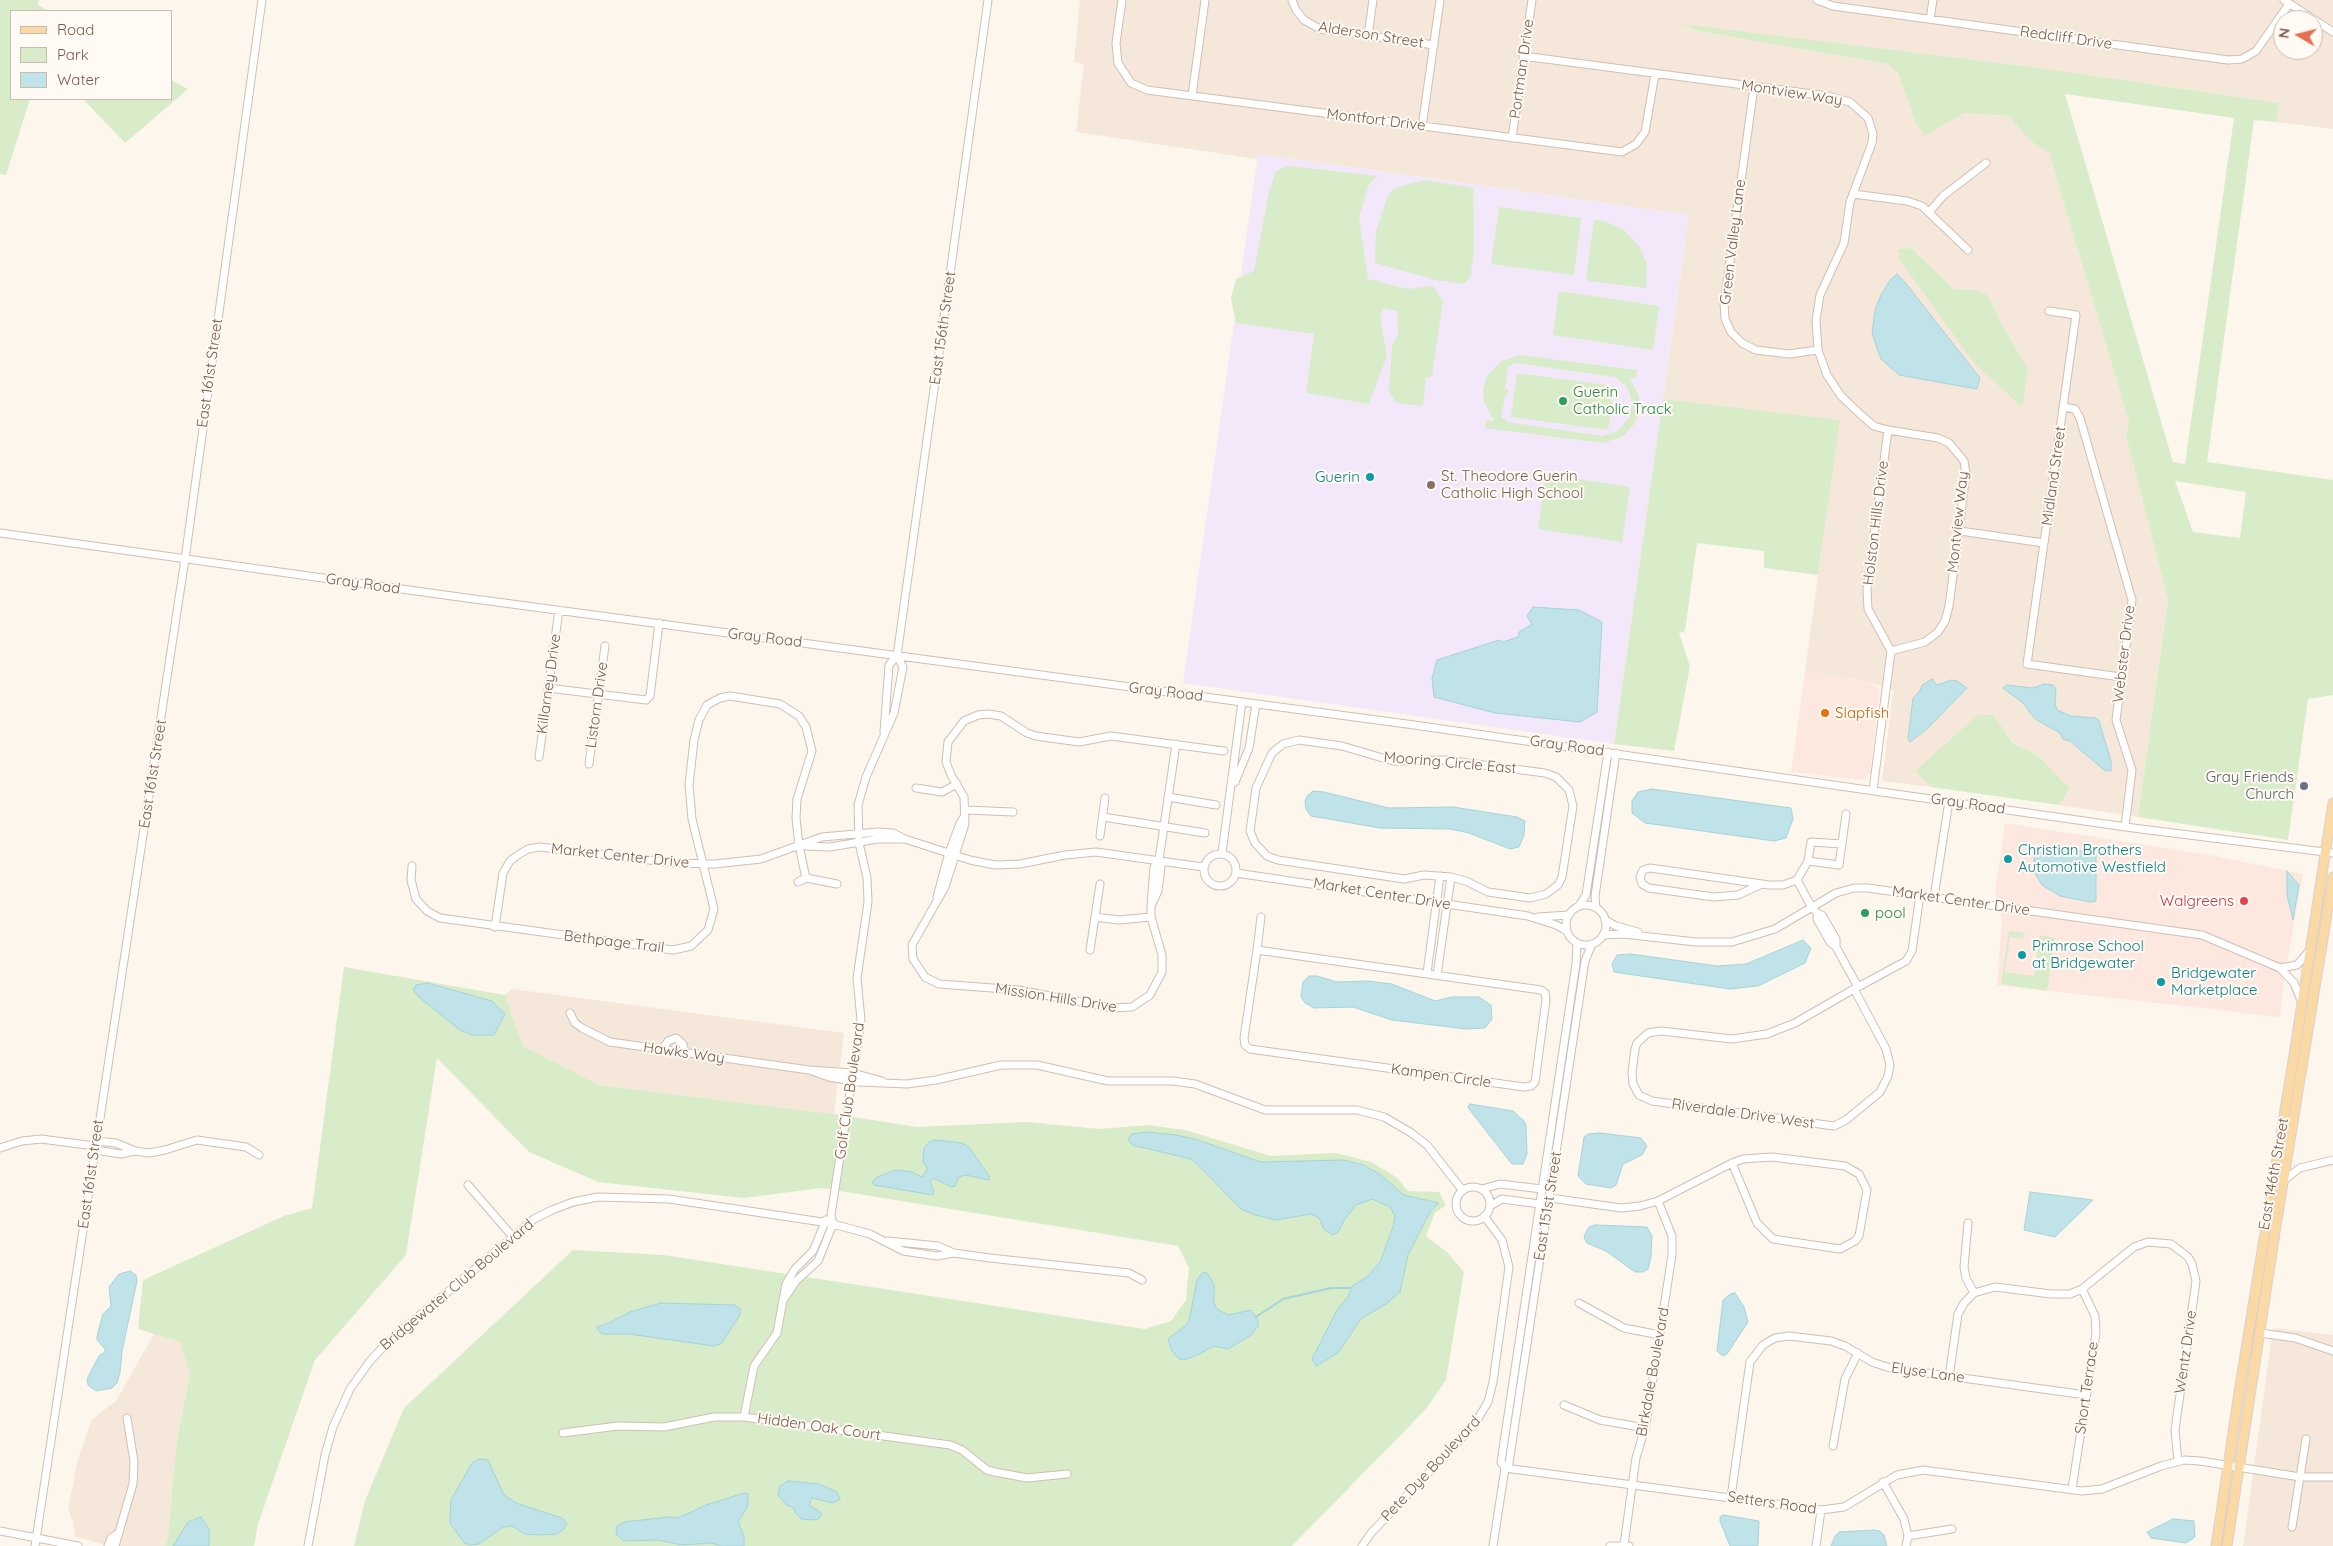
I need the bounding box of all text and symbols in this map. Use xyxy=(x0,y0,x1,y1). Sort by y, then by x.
legend xyxy=(10,10,172,100)
north arrow xyxy=(2273,10,2323,60)
street label: Alderson Street xyxy=(1317,18,1425,52)
street label: Portman Drive xyxy=(1506,18,1538,120)
text: Road xyxy=(57,20,94,39)
street label: Redcliff Drive xyxy=(2019,23,2113,53)
text: N xyxy=(2275,27,2294,39)
text: Park xyxy=(57,45,89,64)
text: Water xyxy=(57,70,100,89)
street label: Montview Way xyxy=(1740,76,1844,110)
street label: Montfort Drive xyxy=(1325,105,1427,135)
street label: Green Valley Lane xyxy=(1716,178,1750,306)
street label: East 156th Street xyxy=(926,270,960,386)
street label: East 161st Street xyxy=(193,317,227,429)
place label: Guerin Catholic Track xyxy=(1573,383,1672,418)
marker: Guerin Catholic Track xyxy=(1557,395,1569,407)
street label: Midland Street xyxy=(2038,425,2070,527)
street label: Holston Hills Drive xyxy=(1859,460,1893,586)
place label: St. Theodore Guerin Catholic High School xyxy=(1441,467,1583,502)
place label: Guerin xyxy=(1315,468,1360,486)
street label: Montview Way xyxy=(1944,470,1972,574)
marker: Guerin xyxy=(1364,471,1376,483)
marker: St. Theodore Guerin Catholic High School xyxy=(1425,479,1437,491)
street label: Gray Road xyxy=(325,570,401,598)
street label: Webster Drive xyxy=(2109,604,2139,704)
street label: Gray Road xyxy=(727,625,803,651)
street label: Killarney Drive xyxy=(533,633,565,735)
street label: Listorn Drive xyxy=(582,661,612,749)
street label: Gray Road xyxy=(1128,679,1204,705)
place label: Slapfish xyxy=(1835,704,1889,722)
marker: Slapfish xyxy=(1819,707,1831,719)
street label: East 161st Street xyxy=(135,718,171,830)
street label: Gray Road xyxy=(1529,732,1605,760)
street label: Mooring Circle East xyxy=(1383,748,1517,778)
place label: Gray Friends Church xyxy=(2206,768,2294,803)
marker: Gray Friends Church xyxy=(2298,780,2310,792)
street label: Gray Road xyxy=(1930,790,2006,818)
street label: Market Center Drive xyxy=(550,840,690,872)
place label: Christian Brothers Automotive Westfield xyxy=(2018,841,2166,876)
marker: Christian Brothers Automotive Westfield xyxy=(2002,853,2014,865)
street label: Market Center Drive xyxy=(1312,874,1452,914)
street label: Market Center Drive xyxy=(1891,882,2031,920)
place label: Walgreens xyxy=(2160,892,2234,910)
marker: Walgreens xyxy=(2238,895,2250,907)
place label: pool xyxy=(1875,904,1906,922)
marker: pool xyxy=(1859,907,1871,919)
street label: Bethpage Trail xyxy=(563,927,665,957)
place label: Primrose School at Bridgewater xyxy=(2032,937,2144,972)
marker: Primrose School at Bridgewater xyxy=(2016,949,2028,961)
place label: Bridgewater Marketplace xyxy=(2171,964,2257,999)
marker: Bridgewater Marketplace xyxy=(2155,976,2167,988)
street label: Mission Hills Drive xyxy=(994,980,1118,1016)
street label: Golf Club Boulevard xyxy=(831,1021,869,1161)
street label: Hawks Way xyxy=(642,1038,726,1068)
street label: Kampen Circle xyxy=(1390,1060,1492,1092)
street label: Riverdale Drive West xyxy=(1670,1095,1816,1133)
street label: East 146th Street xyxy=(2255,1116,2293,1232)
street label: East 161st Street xyxy=(74,1118,108,1230)
street label: East 151st Street xyxy=(1530,1150,1566,1262)
street label: Bridgewater Club Boulevard xyxy=(377,1216,537,1354)
street label: Birkdale Boulevard xyxy=(1633,1306,1673,1438)
street label: Wentz Drive xyxy=(2171,1309,2201,1395)
street label: Short Terrace xyxy=(2072,1340,2102,1436)
street label: Elyse Lane xyxy=(1890,1359,1966,1387)
street label: Hidden Oak Court xyxy=(756,1409,882,1445)
street label: Pete Dye Boulevard xyxy=(1378,1413,1484,1525)
street label: Setters Road xyxy=(1726,1488,1818,1518)

